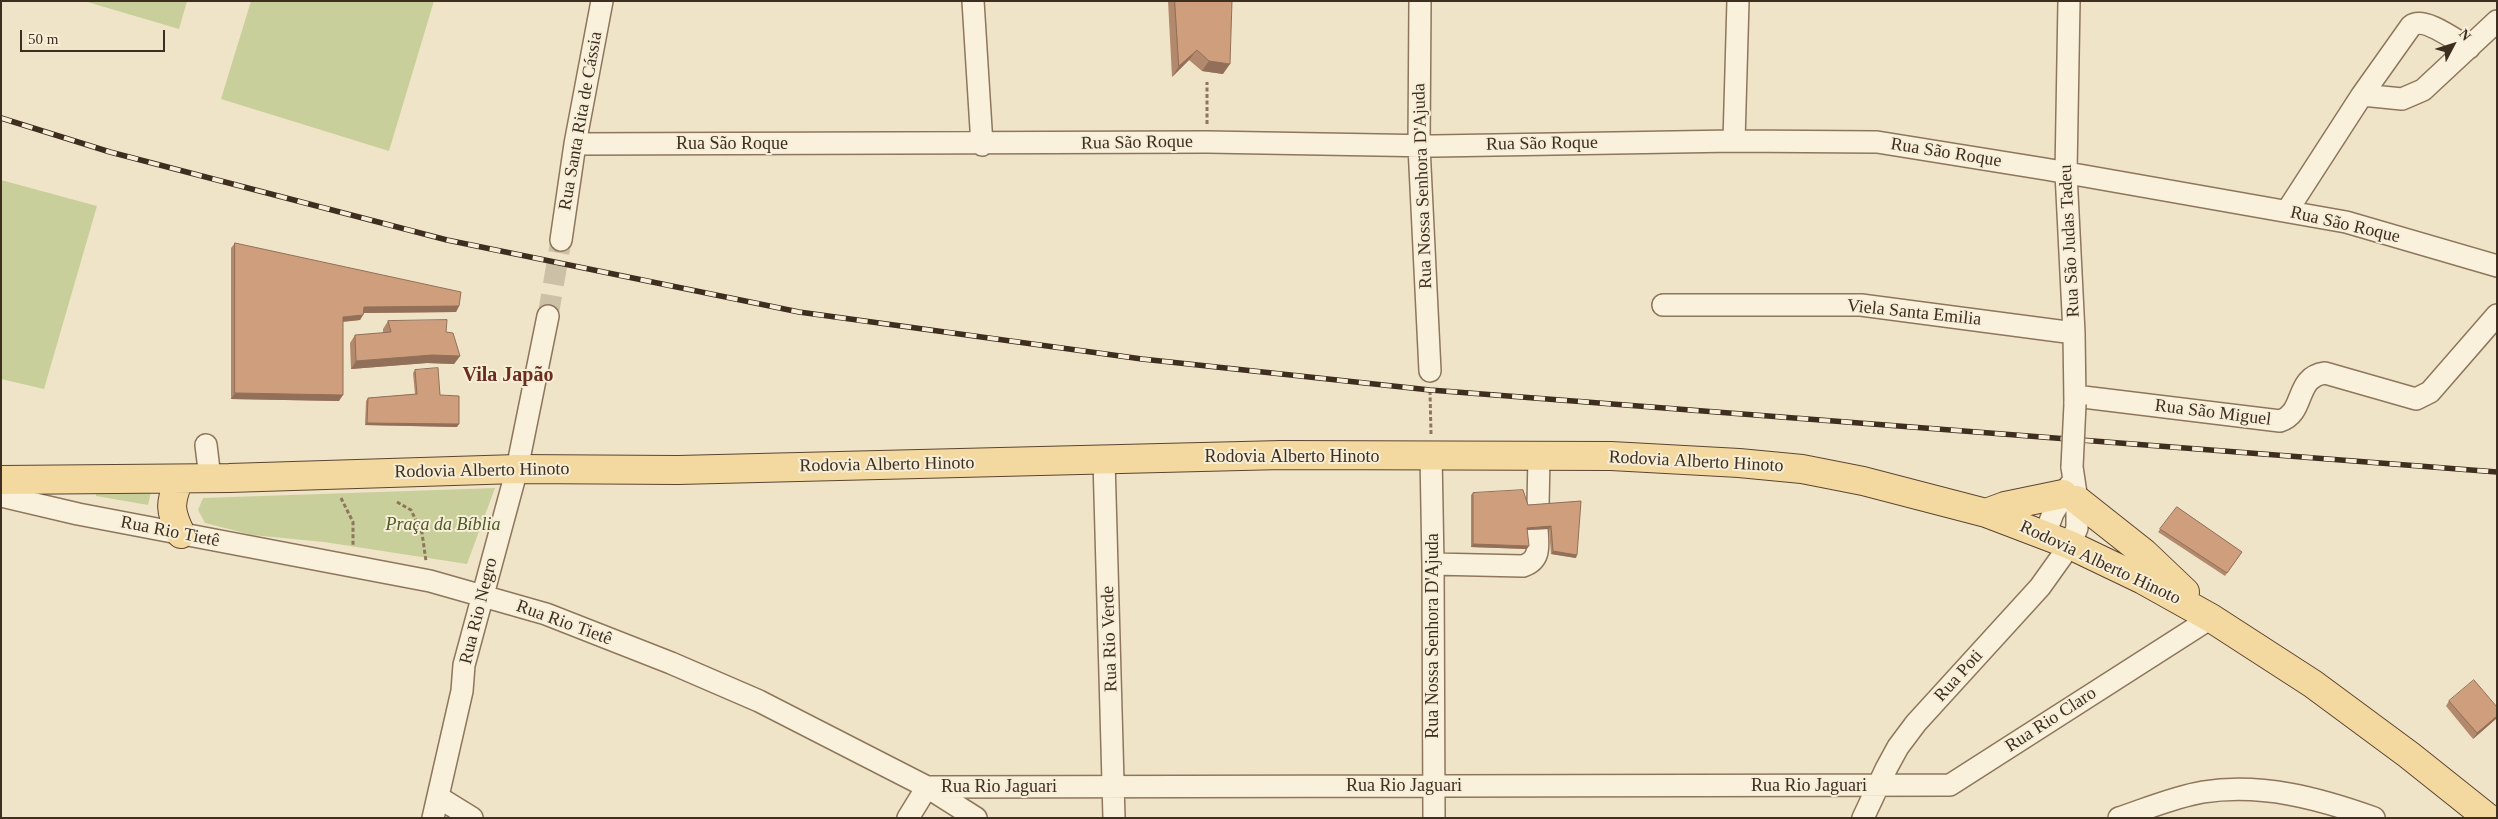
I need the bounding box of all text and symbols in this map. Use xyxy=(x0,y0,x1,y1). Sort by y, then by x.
scale bar xyxy=(22,20,168,52)
north arrow xyxy=(2428,20,2478,70)
text: N xyxy=(2456,26,2474,44)
street label: Rua Santa Rita de Cássia xyxy=(555,30,607,212)
text: 50 m xyxy=(28,31,58,47)
street label: Rua Nossa Senhora D'Ajuda xyxy=(1409,83,1437,289)
street label: Rua São Roque xyxy=(1081,131,1193,155)
street label: Rua São Roque xyxy=(1486,132,1598,156)
street label: Rua São Roque xyxy=(676,133,788,155)
street label: Rua São Roque xyxy=(1889,134,2003,172)
street label: Rua São Judas Tadeu xyxy=(2055,164,2085,318)
street label: Rua São Roque xyxy=(2288,202,2402,248)
street label: Viela Santa Emilia xyxy=(1846,295,1982,331)
district label: Vila Japão xyxy=(463,364,553,388)
street label: Rua São Miguel xyxy=(2154,395,2272,431)
street label: Rodovia Alberto Hinoto xyxy=(1205,446,1379,468)
street label: Rodovia Alberto Hinoto xyxy=(1608,447,1784,477)
street label: Rodovia Alberto Hinoto xyxy=(799,453,975,477)
street label: Rodovia Alberto Hinoto xyxy=(394,459,570,483)
street label: Rua Rio Tietê xyxy=(119,512,221,552)
park label: Praça da Bíblia xyxy=(386,514,500,536)
street label: Rodovia Alberto Hinoto xyxy=(2016,516,2184,610)
street label: Rua Nossa Senhora D'Ajuda xyxy=(1422,533,1444,739)
street label: Rua Rio Negro xyxy=(455,556,503,666)
street label: Rua Rio Verde xyxy=(1097,586,1123,692)
street label: Rua Rio Tietê xyxy=(513,596,615,650)
street label: Rua Poti xyxy=(1930,646,1988,706)
street label: Rua Rio Claro xyxy=(2002,683,2100,757)
street label: Rua Rio Jaguari xyxy=(1346,775,1462,797)
street label: Rua Rio Jaguari xyxy=(1751,775,1867,797)
street label: Rua Rio Jaguari xyxy=(941,776,1057,798)

